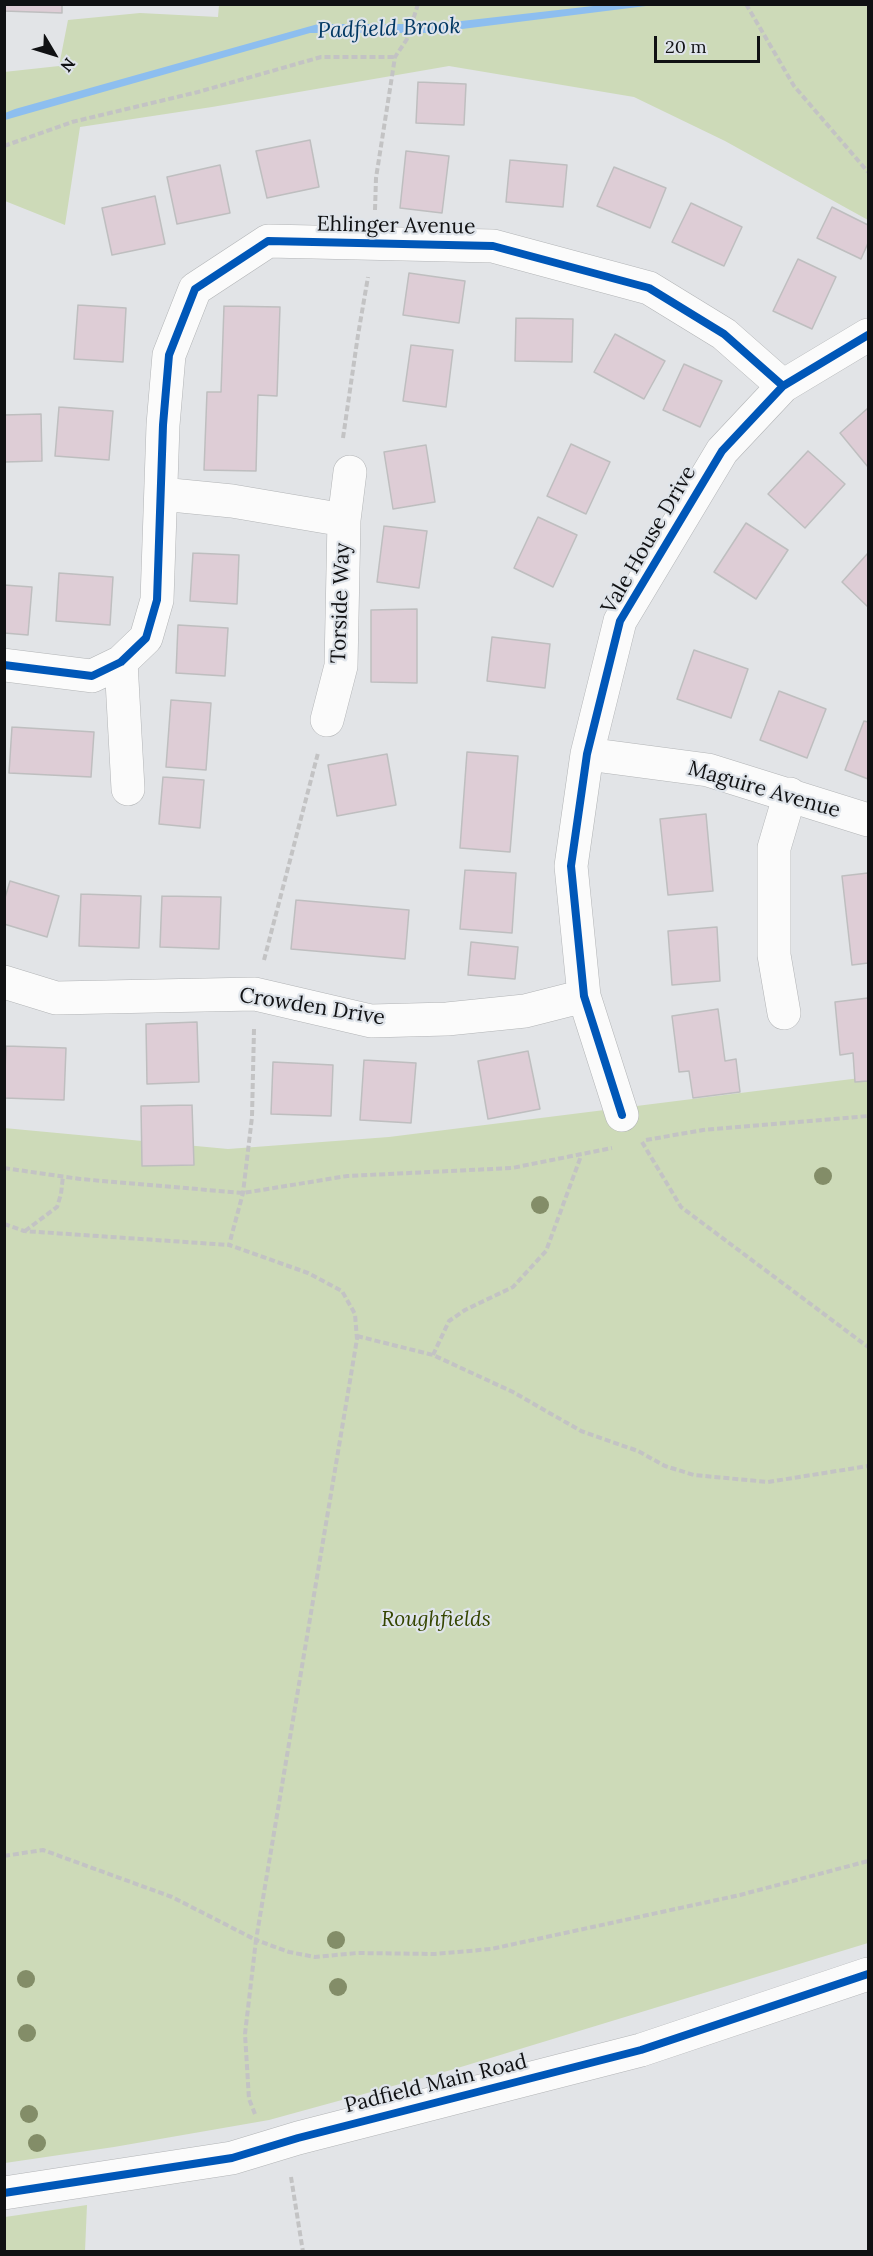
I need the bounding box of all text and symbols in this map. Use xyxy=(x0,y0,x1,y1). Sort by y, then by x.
water label: Padfield Brook xyxy=(317,13,461,45)
north arrow xyxy=(24,24,84,84)
scale bar xyxy=(657,24,764,62)
text: 20 m xyxy=(665,35,707,58)
text: N xyxy=(56,54,80,76)
street label: Ehlinger Avenue xyxy=(316,212,476,240)
street label: Vale House Drive xyxy=(596,462,702,618)
street label: Torside Way xyxy=(326,542,356,664)
street label: Maguire Avenue xyxy=(685,756,843,824)
street label: Crowden Drive xyxy=(237,983,387,1031)
park label: Roughfields xyxy=(381,1607,491,1633)
street label: Padfield Main Road xyxy=(342,2049,530,2119)

